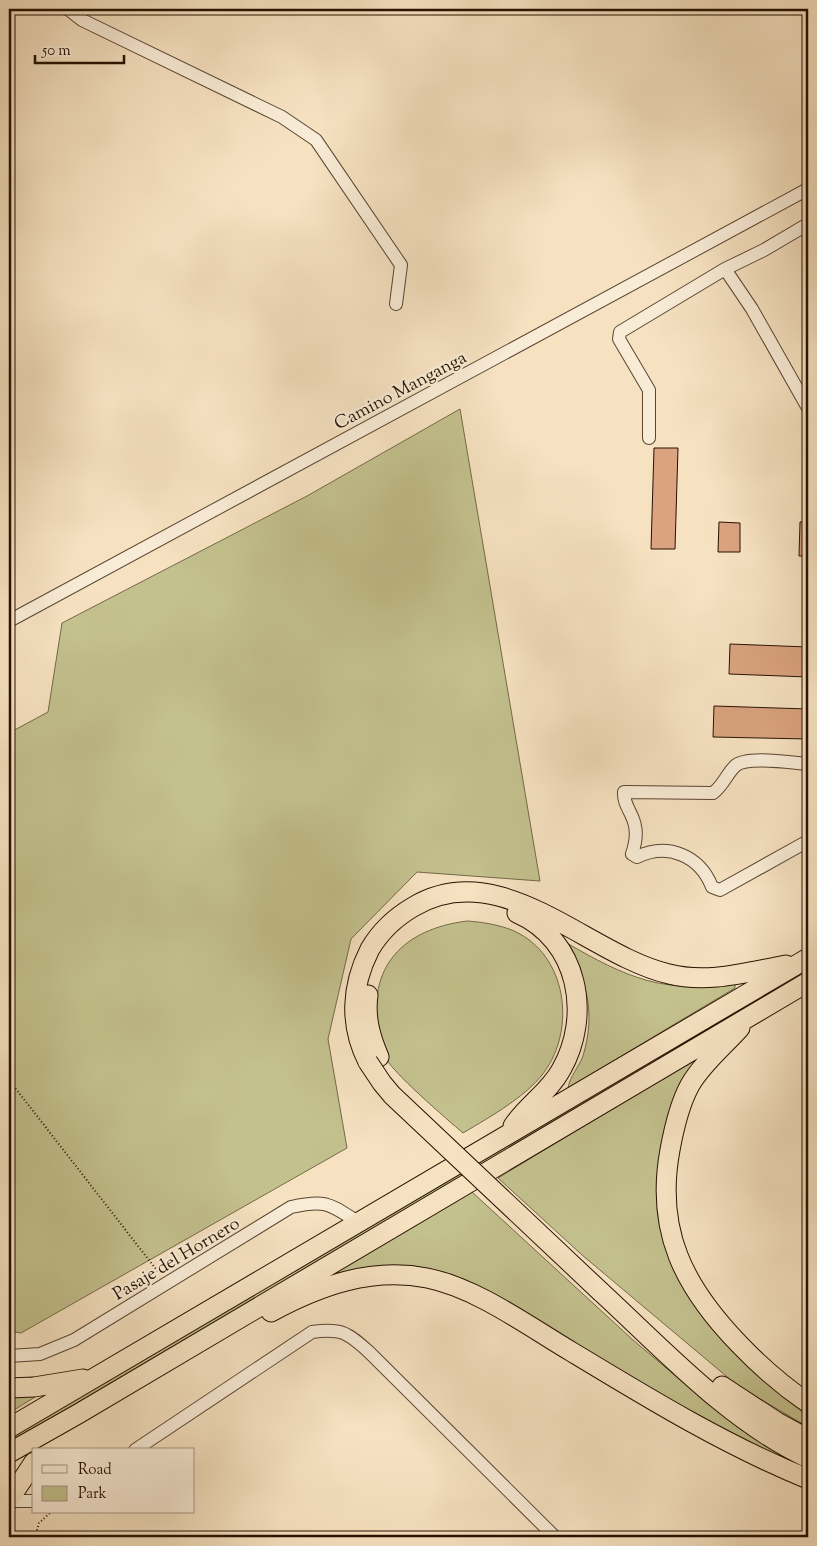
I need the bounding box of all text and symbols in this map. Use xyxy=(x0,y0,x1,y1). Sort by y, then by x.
scale bar xyxy=(35,32,124,64)
text: 50 m xyxy=(41,41,71,62)
street label: Camino Manganga xyxy=(330,346,472,438)
street label: Pasaje del Hornero xyxy=(109,1211,246,1308)
legend xyxy=(32,1448,195,1514)
text: Road xyxy=(78,1460,112,1481)
text: Park xyxy=(78,1484,107,1505)

